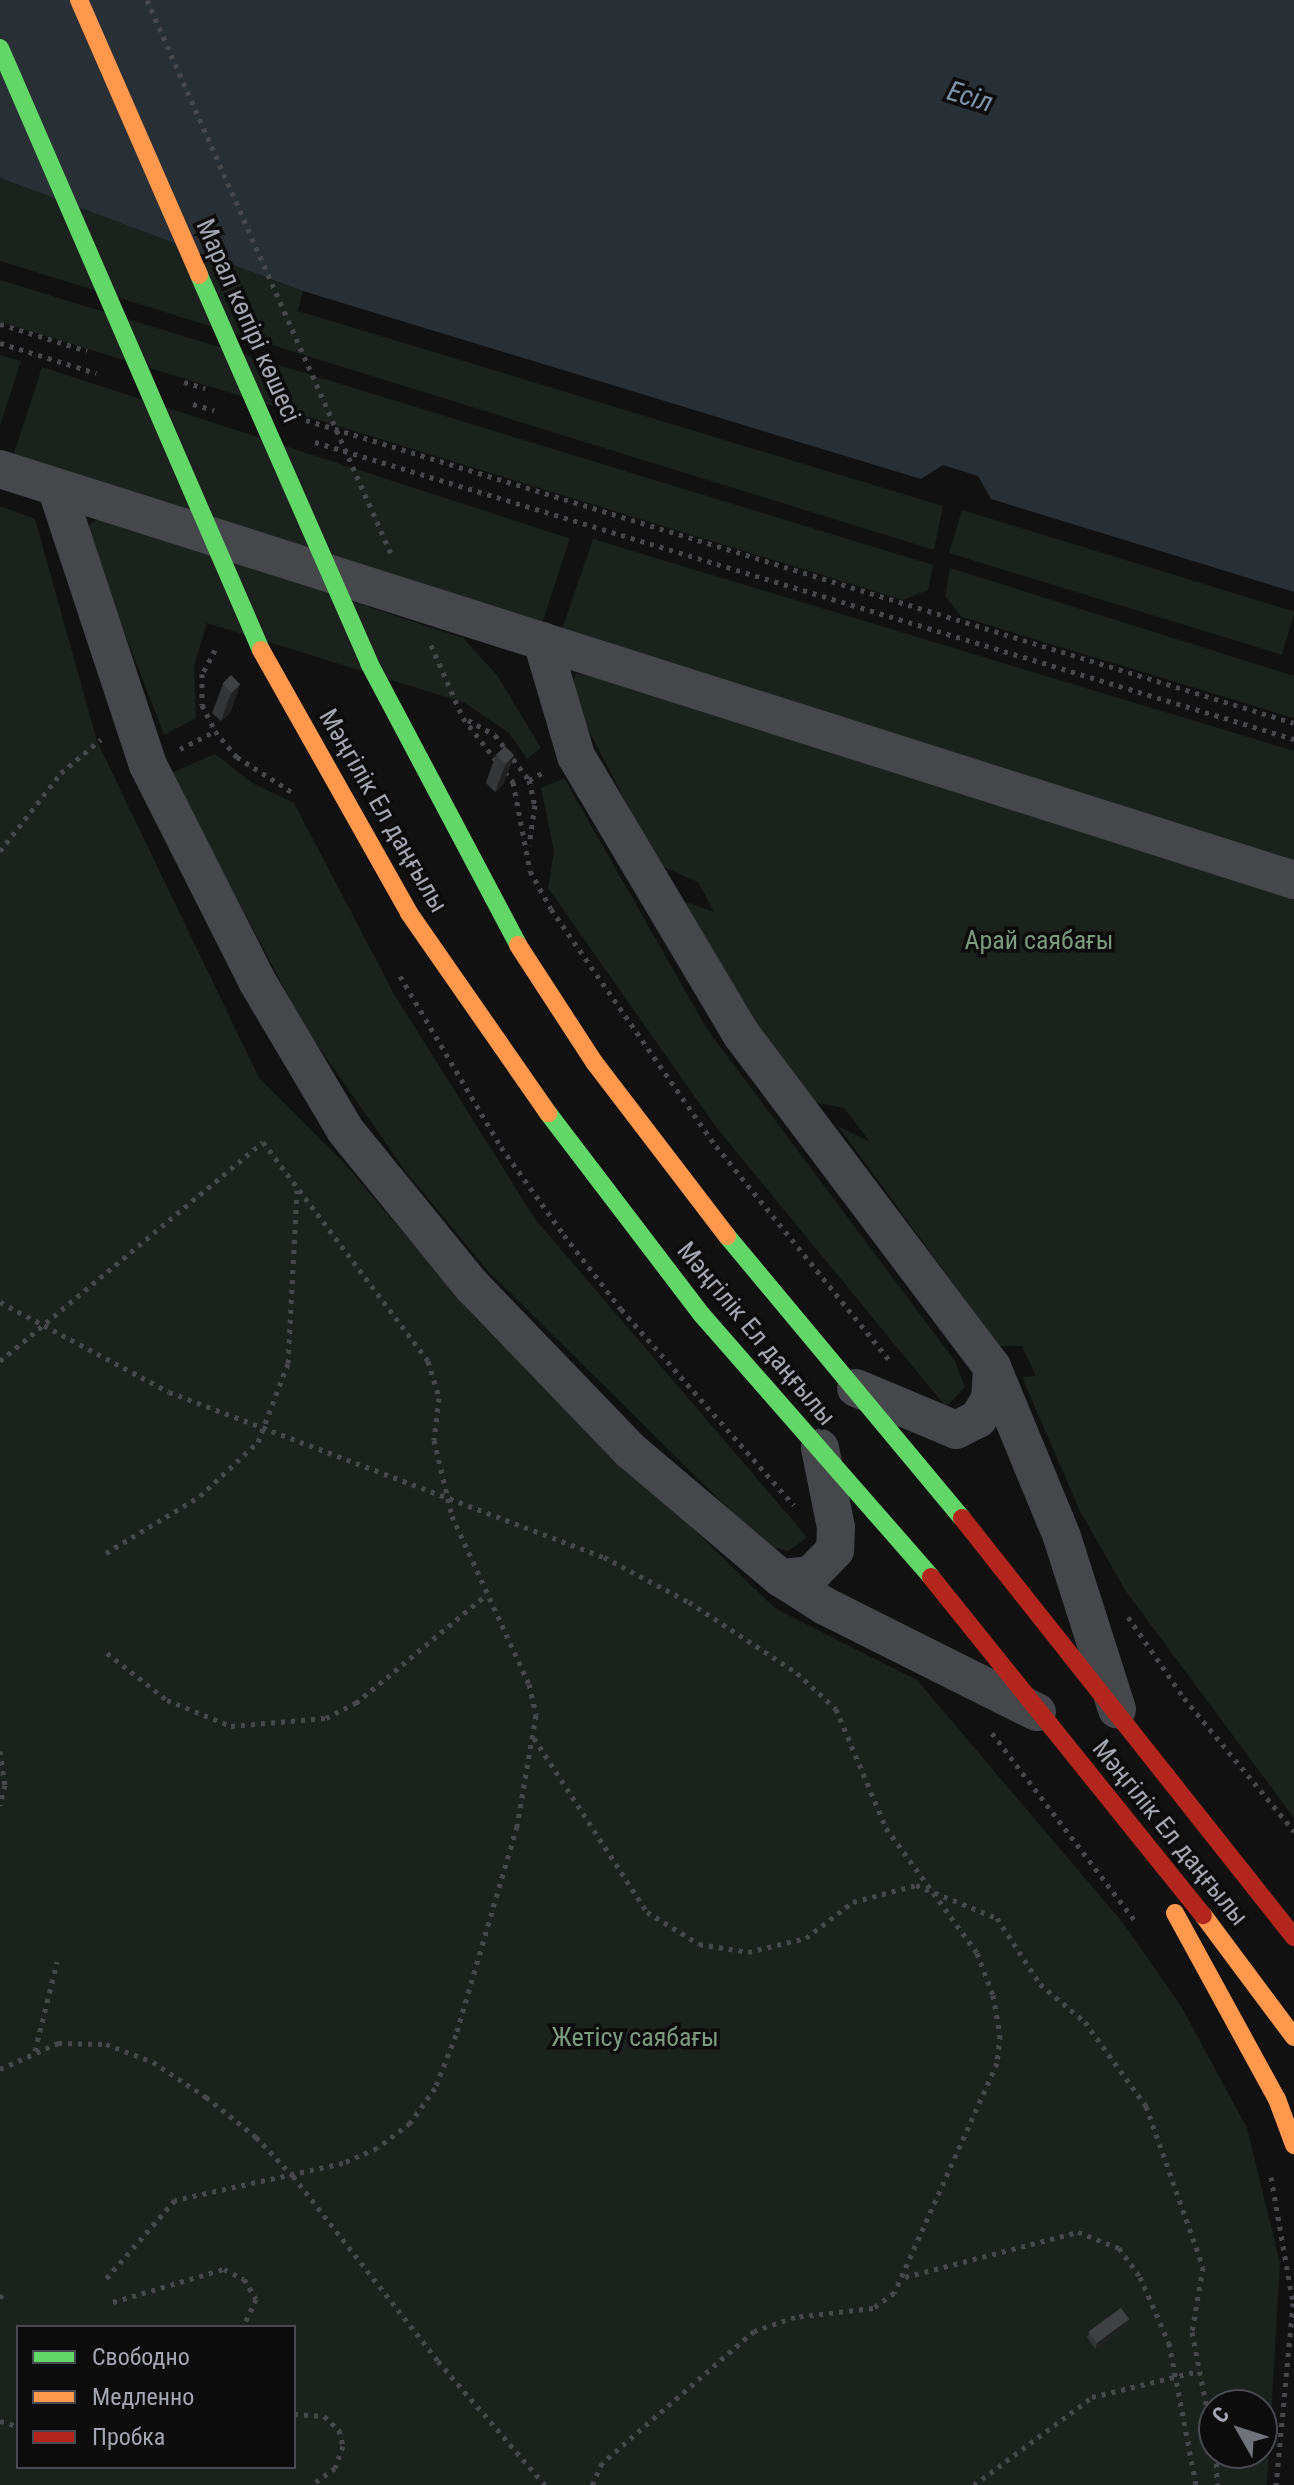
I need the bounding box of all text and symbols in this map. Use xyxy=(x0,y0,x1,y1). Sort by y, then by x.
water label: Есіл xyxy=(943,74,997,120)
street label: Марал көпірі көшесі xyxy=(189,214,307,428)
street label: Мәңгілік Ел даңғылы xyxy=(312,704,454,918)
park label: Арай саябағы xyxy=(965,925,1113,957)
street label: Мәңгілік Ел даңғылы xyxy=(670,1236,842,1432)
street label: Мәңгілік Ел даңғылы xyxy=(1085,1734,1255,1932)
park label: Жетісу саябағы xyxy=(551,2022,719,2054)
legend xyxy=(16,2325,296,2469)
text: Свободно xyxy=(92,2343,190,2371)
text: Медленно xyxy=(92,2383,194,2411)
north arrow xyxy=(1198,2389,1278,2469)
text: С xyxy=(1207,2402,1234,2428)
text: Пробка xyxy=(92,2423,165,2451)

